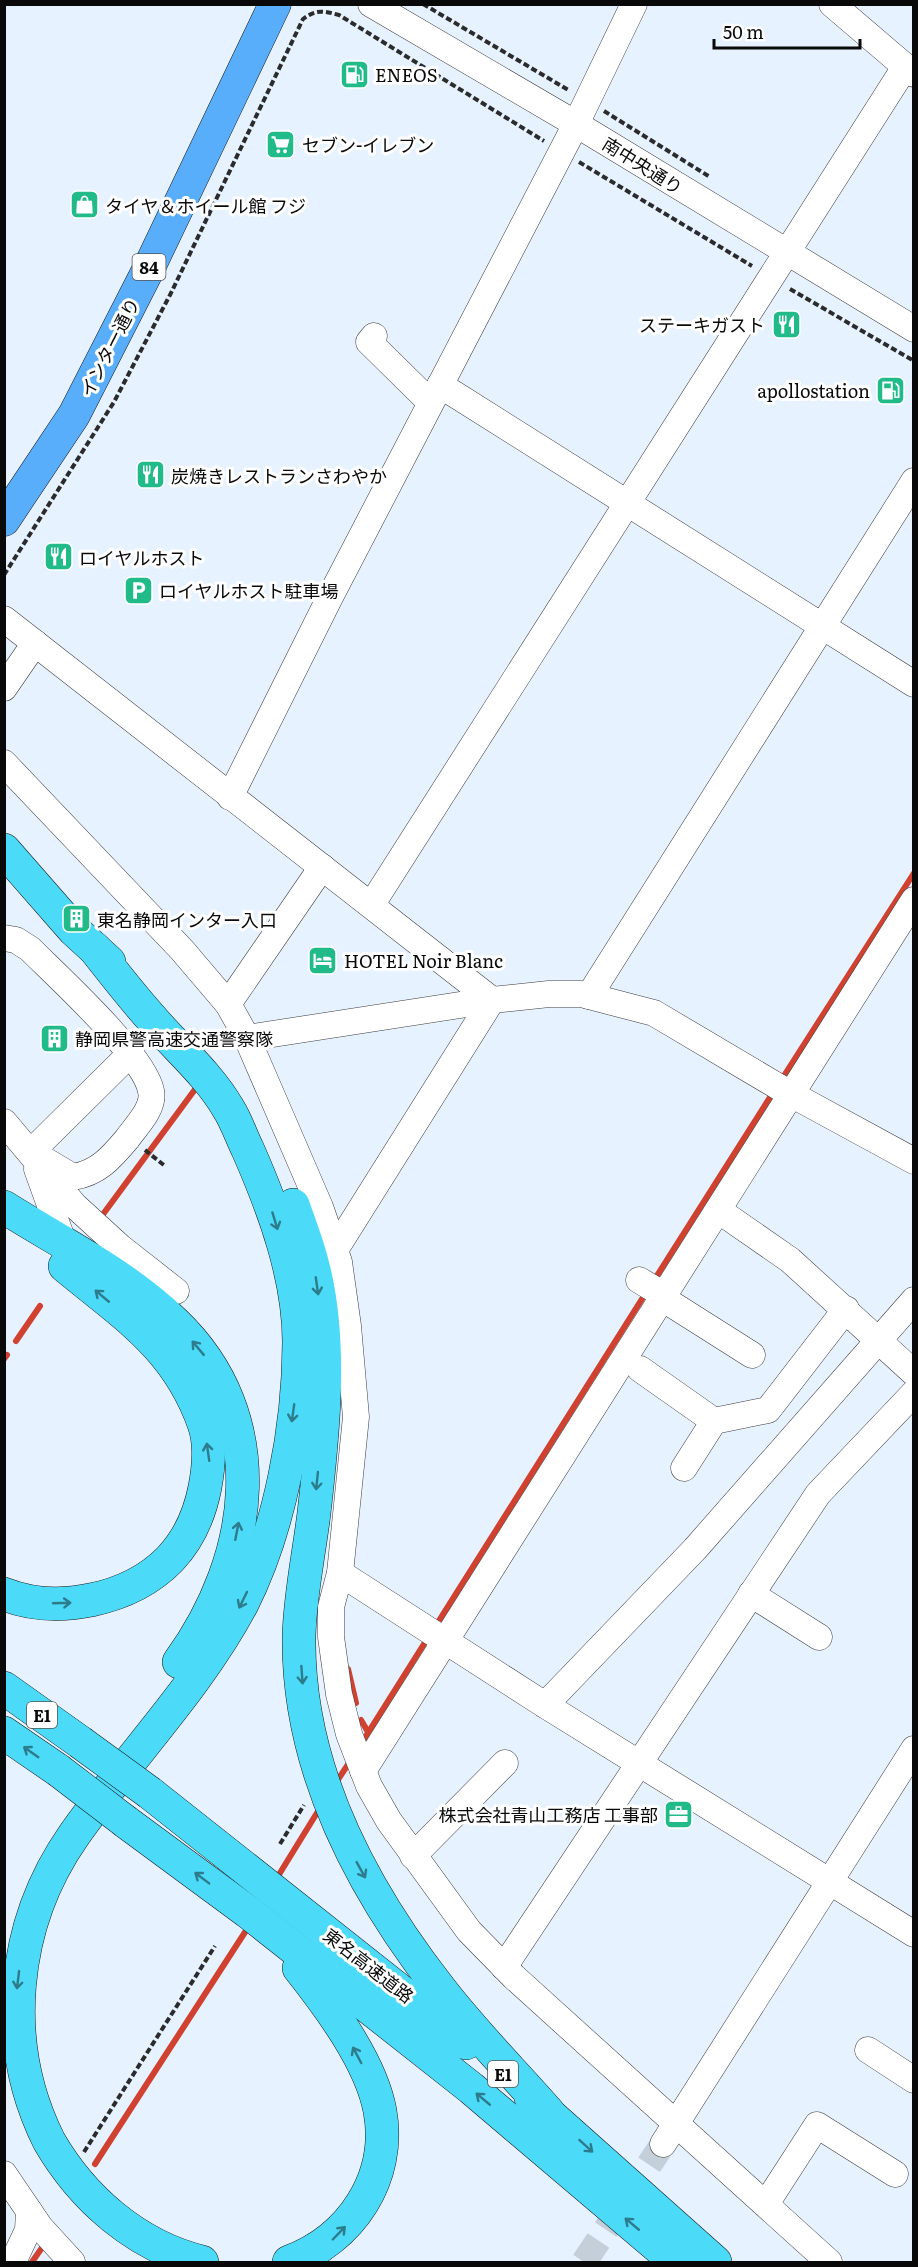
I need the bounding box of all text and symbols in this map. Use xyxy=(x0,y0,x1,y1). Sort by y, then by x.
scale bar xyxy=(714,12,860,50)
text: 50 m xyxy=(723,18,764,45)
fuel station icon: ENEOS xyxy=(338,58,370,90)
place label: ENEOS xyxy=(375,61,437,88)
supermarket icon: セブン-イレブン xyxy=(265,128,297,160)
street label: 南中央通り xyxy=(598,130,688,200)
place label: セブン-イレブン xyxy=(302,131,434,158)
shop icon: タイヤ＆ホイール館 フジ xyxy=(68,189,100,221)
place label: タイヤ＆ホイール館 フジ xyxy=(105,192,306,219)
road number: 84 xyxy=(132,254,166,280)
street label: インター通り xyxy=(72,293,146,401)
restaurant icon: ステーキガスト xyxy=(770,308,802,340)
place label: ステーキガスト xyxy=(639,311,765,338)
fuel station icon: apollostation xyxy=(875,374,907,406)
place label: apollostation xyxy=(757,377,870,404)
restaurant icon: 炭焼きレストランさわやか xyxy=(134,459,166,491)
place label: 炭焼きレストランさわやか xyxy=(171,462,387,489)
restaurant icon: ロイヤルホスト xyxy=(42,541,74,573)
place label: ロイヤルホスト xyxy=(79,544,204,571)
parking icon: ロイヤルホスト駐車場 xyxy=(122,574,154,606)
place label: ロイヤルホスト駐車場 xyxy=(159,577,338,604)
building icon: 東名静岡インター入口 xyxy=(60,903,92,935)
place label: 東名静岡インター入口 xyxy=(97,906,277,933)
hotel icon: HOTEL Noir Blanc xyxy=(307,944,339,976)
place label: HOTEL Noir Blanc xyxy=(344,947,503,974)
building icon: 静岡県警高速交通警察隊 xyxy=(38,1022,70,1054)
place label: 静岡県警高速交通警察隊 xyxy=(75,1025,273,1052)
one-way arrow xyxy=(270,1211,281,1230)
one-way arrow xyxy=(311,1276,322,1296)
one-way arrow xyxy=(95,1289,110,1303)
one-way arrow xyxy=(191,1341,205,1356)
one-way arrow xyxy=(288,1403,299,1422)
one-way arrow xyxy=(203,1442,214,1462)
one-way arrow xyxy=(311,1470,322,1490)
one-way arrow xyxy=(232,1522,243,1542)
one-way arrow xyxy=(237,1591,249,1609)
one-way arrow xyxy=(51,1597,71,1609)
one-way arrow xyxy=(297,1664,308,1684)
road number: E1 xyxy=(27,1702,57,1728)
one-way arrow xyxy=(23,1746,40,1758)
office icon: 株式会社青山工務店 工事部 xyxy=(663,1798,695,1830)
place label: 株式会社青山工務店 工事部 xyxy=(438,1801,658,1828)
one-way arrow xyxy=(356,1860,367,1878)
one-way arrow xyxy=(195,1872,211,1884)
street label: 東名高速道路 xyxy=(318,1921,420,2009)
one-way arrow xyxy=(12,1970,23,1989)
one-way arrow xyxy=(351,2047,363,2064)
road number: E1 xyxy=(488,2061,518,2087)
one-way arrow xyxy=(475,2092,491,2105)
one-way arrow xyxy=(579,2139,594,2153)
one-way arrow xyxy=(625,2217,640,2231)
one-way arrow xyxy=(331,2225,346,2240)

